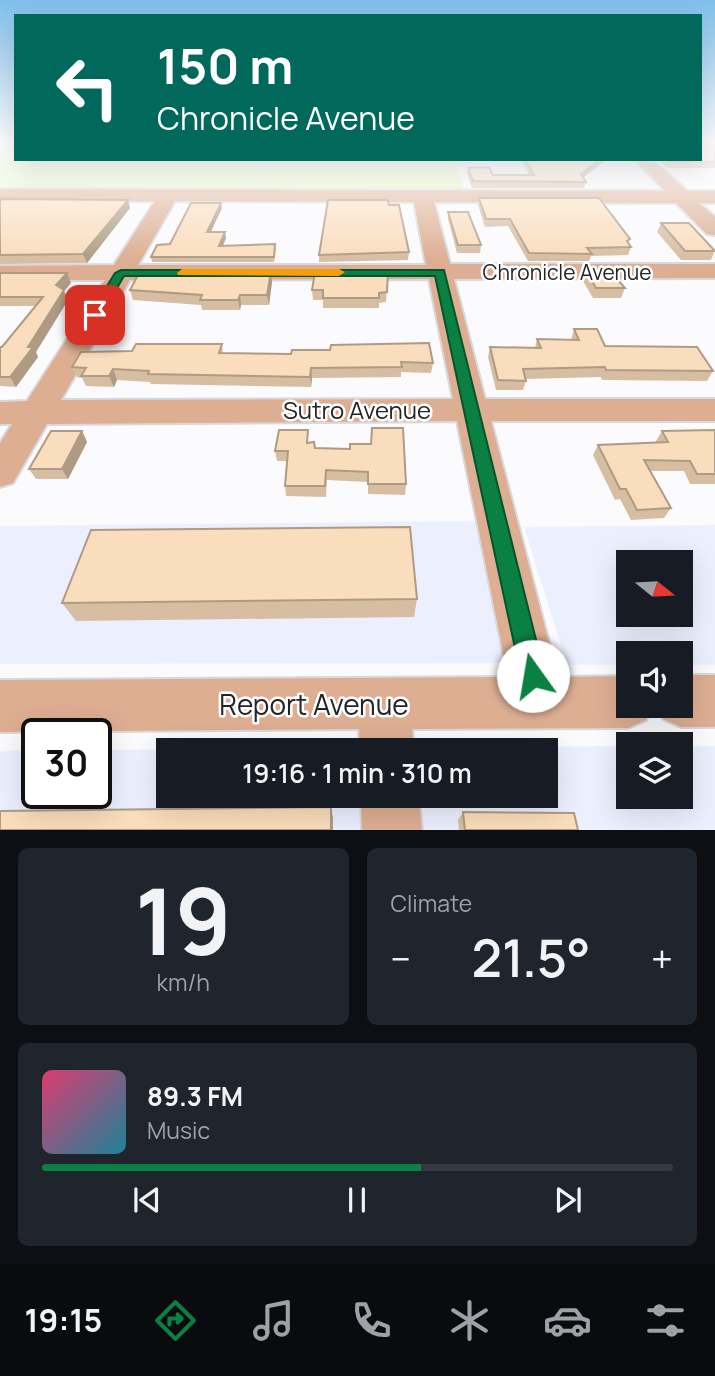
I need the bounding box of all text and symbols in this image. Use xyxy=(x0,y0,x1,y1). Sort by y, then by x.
text: 150 m xyxy=(157,32,293,99)
icon: left xyxy=(42,42,133,133)
text: Chronicle Avenue xyxy=(157,96,415,140)
street label: Chronicle Avenue xyxy=(482,258,652,286)
pin xyxy=(65,285,125,345)
icon: arrive xyxy=(76,296,114,334)
street label: Sutro Avenue xyxy=(283,393,431,426)
north arrow xyxy=(616,550,693,626)
map controls xyxy=(616,550,693,809)
position arrow xyxy=(496,639,570,713)
button: sound xyxy=(616,641,693,718)
street label: Report Avenue xyxy=(219,685,409,723)
speed limit sign: 30 xyxy=(21,718,112,809)
button: layers xyxy=(616,732,693,809)
text: 19:16 · 1 min · 310 m xyxy=(242,755,472,791)
text: 19 xyxy=(135,858,231,982)
text: Climate xyxy=(391,887,472,919)
text: 21.5° xyxy=(472,922,591,993)
text: − xyxy=(391,932,411,984)
text: + xyxy=(651,932,673,984)
text: km/h xyxy=(157,966,210,998)
text: 89.3 FM xyxy=(147,1078,243,1114)
text: Music xyxy=(147,1114,210,1146)
icon: previous xyxy=(128,1181,166,1219)
icon: pause xyxy=(338,1181,376,1219)
icon: next xyxy=(549,1181,587,1219)
icon: directions xyxy=(151,1296,200,1345)
icon: music xyxy=(249,1296,298,1345)
icon: phone xyxy=(347,1296,396,1345)
icon: climate xyxy=(445,1296,494,1345)
icon: car xyxy=(543,1296,592,1345)
icon: filters xyxy=(641,1296,690,1345)
text: 19:15 xyxy=(25,1298,102,1342)

